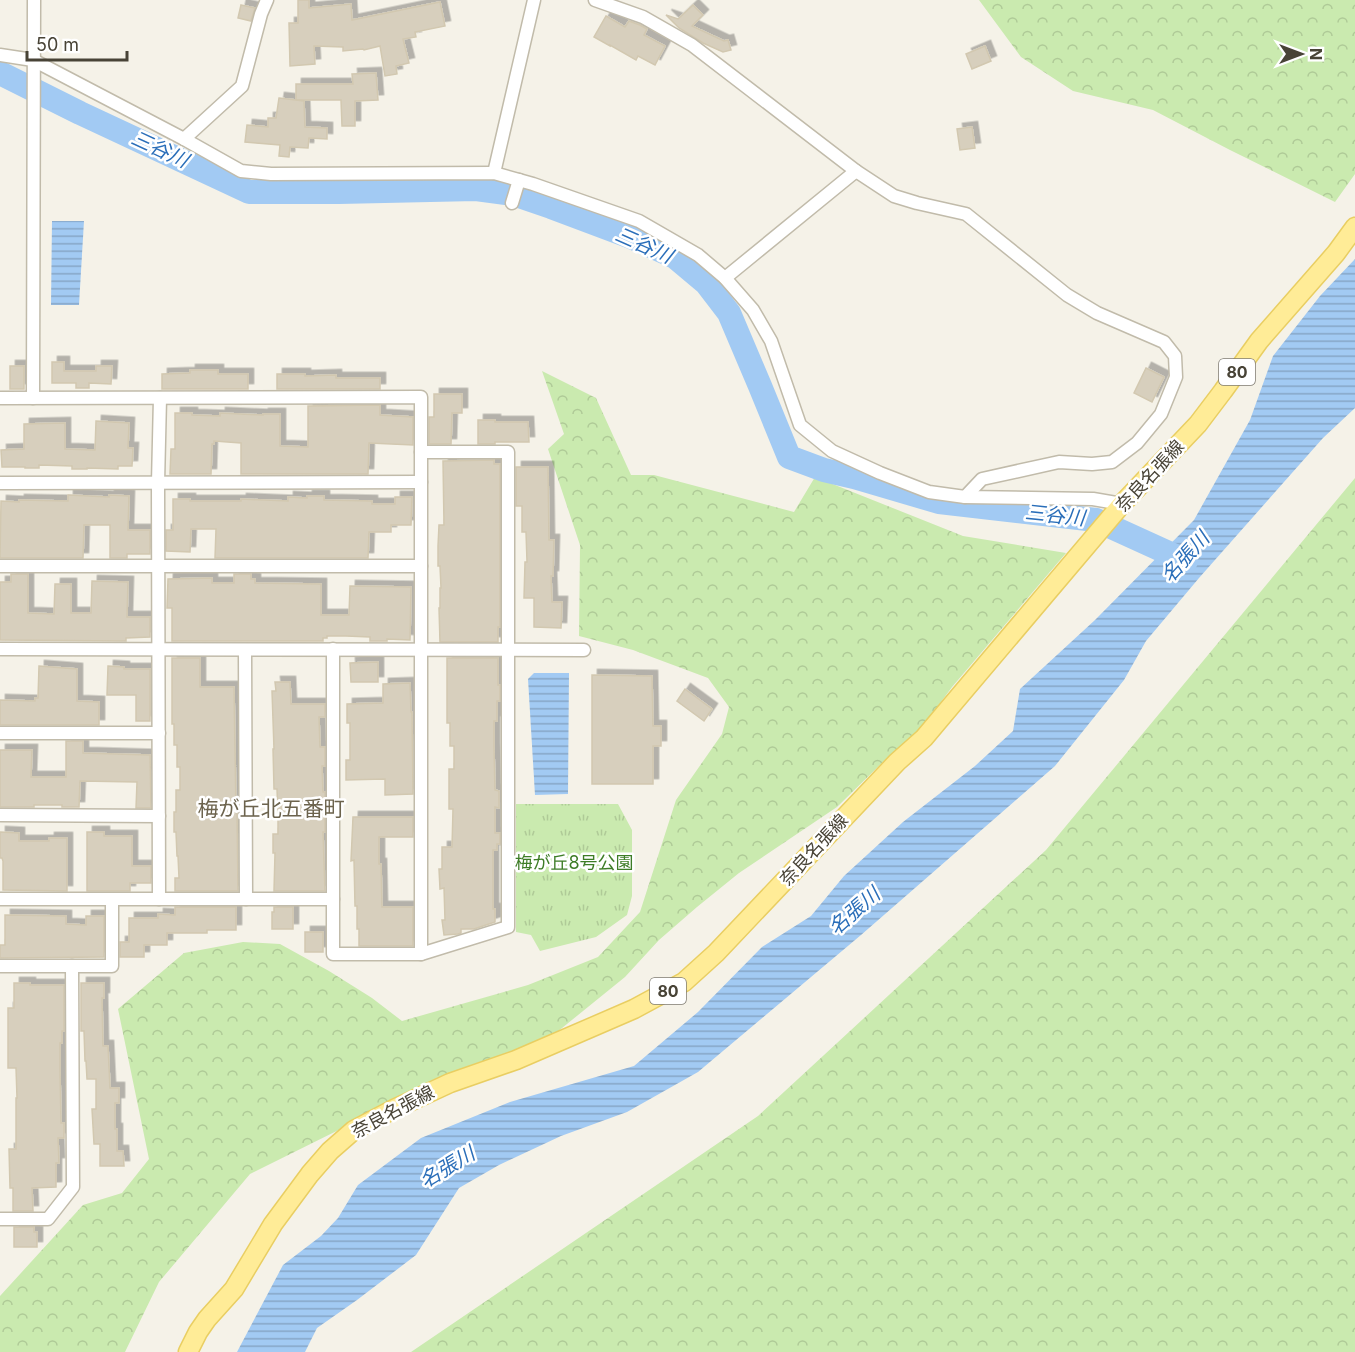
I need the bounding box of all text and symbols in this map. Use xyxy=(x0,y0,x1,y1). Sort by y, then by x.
scale bar xyxy=(27,24,128,62)
north arrow xyxy=(1271,24,1331,84)
text: 50 m xyxy=(36,34,79,55)
text: N xyxy=(1306,48,1326,60)
water label: 三谷川 xyxy=(128,125,194,173)
water label: 三谷川 xyxy=(612,222,678,269)
road number: 80 xyxy=(1219,359,1255,385)
street label: 奈良名張線 xyxy=(1111,436,1188,516)
water label: 三谷川 xyxy=(1024,500,1088,530)
water label: 名張川 xyxy=(1156,525,1215,587)
district label: 梅が丘北五番町 xyxy=(198,796,345,821)
street label: 奈良名張線 xyxy=(775,810,852,890)
park label: 梅が丘8号公園 xyxy=(514,852,634,873)
water label: 名張川 xyxy=(823,881,886,940)
road number: 80 xyxy=(650,978,686,1004)
street label: 奈良名張線 xyxy=(348,1081,437,1142)
water label: 名張川 xyxy=(415,1140,481,1193)

